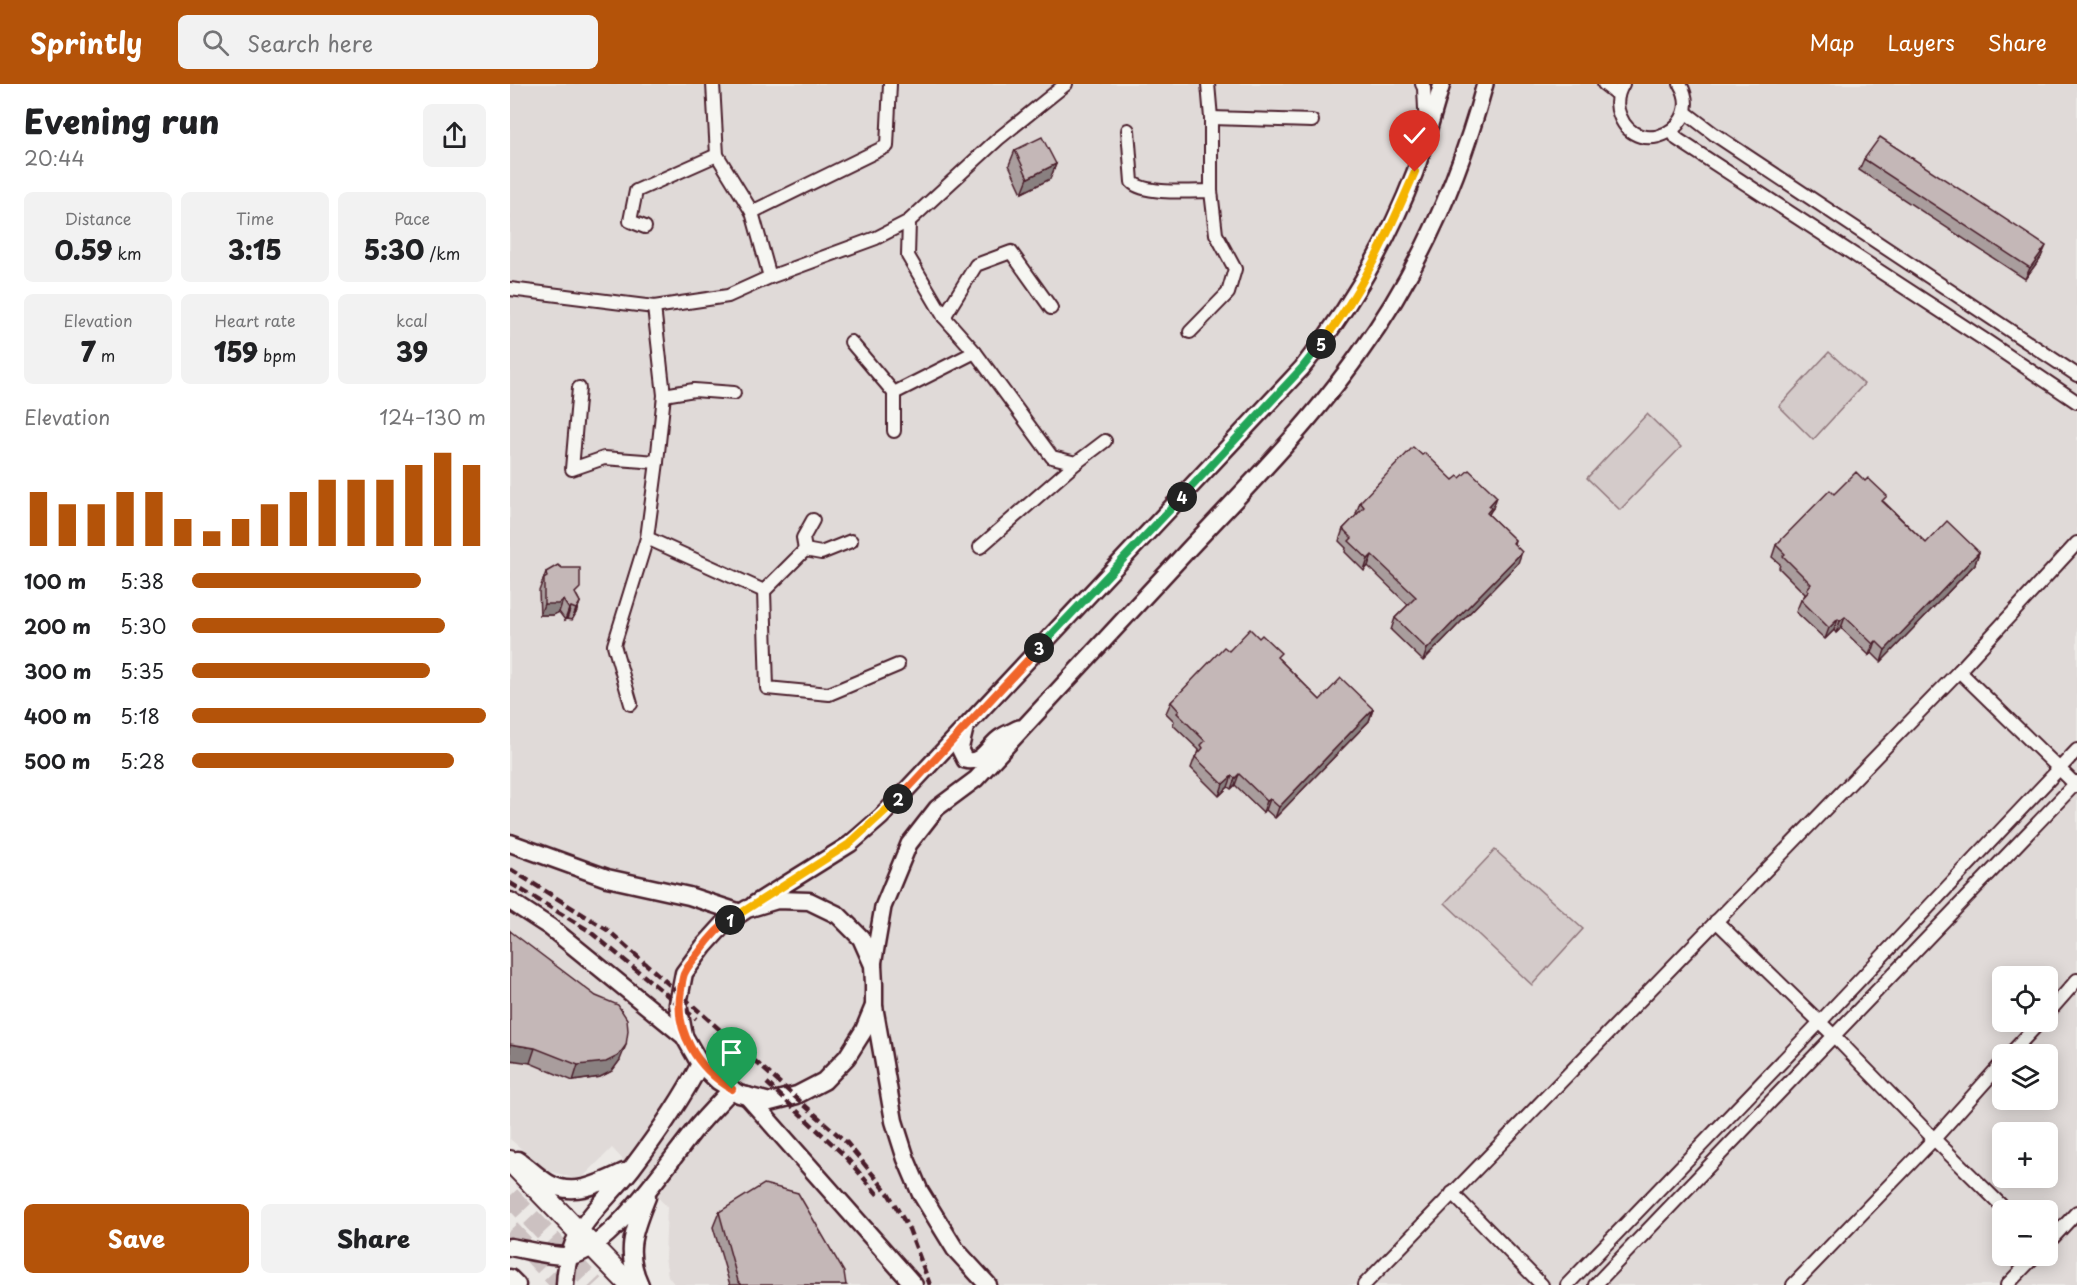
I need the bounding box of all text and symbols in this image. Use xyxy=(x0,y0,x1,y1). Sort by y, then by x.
search box xyxy=(178,15,598,69)
text: Sprintly xyxy=(30,21,142,64)
icon: search xyxy=(199,26,232,59)
text: Search here xyxy=(247,26,373,59)
text: Map xyxy=(1810,26,1854,58)
text: Layers xyxy=(1887,26,1955,58)
text: Share xyxy=(1988,26,2047,58)
text: Evening run xyxy=(24,95,219,145)
button: share xyxy=(423,104,486,167)
pin xyxy=(1389,110,1440,172)
icon: check xyxy=(1398,119,1431,152)
text: 20:44 xyxy=(24,143,85,173)
text: Distance xyxy=(64,206,132,230)
text: Time xyxy=(236,206,274,230)
text: Pace xyxy=(394,206,430,230)
text: 0.59 xyxy=(54,230,112,269)
text: 3:15 xyxy=(228,230,282,269)
text: 5:30 xyxy=(364,230,424,269)
text: km xyxy=(112,241,142,265)
text: /km xyxy=(424,241,460,265)
text: Elevation xyxy=(63,308,133,332)
text: Heart rate xyxy=(215,308,295,332)
text: kcal xyxy=(396,308,428,332)
pin: 5 xyxy=(1306,329,1336,359)
text: 7 xyxy=(81,332,96,371)
text: 159 xyxy=(214,332,258,371)
text: 39 xyxy=(396,332,428,371)
text: 5 xyxy=(1316,332,1326,356)
text: m xyxy=(96,343,115,367)
text: bpm xyxy=(258,343,296,367)
text: Elevation xyxy=(24,402,110,432)
text: 124–130 m xyxy=(379,402,486,432)
pin: 4 xyxy=(1167,482,1197,512)
text: 4 xyxy=(1177,485,1187,509)
text: 100 m xyxy=(24,566,86,596)
text: 5:38 xyxy=(120,566,164,596)
text: 200 m xyxy=(24,611,91,641)
text: 5:30 xyxy=(120,611,166,641)
pin: 3 xyxy=(1024,633,1054,663)
text: 3 xyxy=(1034,636,1044,660)
text: 300 m xyxy=(24,656,92,686)
text: 5:35 xyxy=(120,656,164,686)
text: 400 m xyxy=(24,701,92,731)
text: 5:18 xyxy=(120,701,160,731)
text: 500 m xyxy=(24,746,91,776)
text: 5:28 xyxy=(120,746,165,776)
pin: 2 xyxy=(883,784,913,814)
text: 2 xyxy=(892,787,904,811)
pin: 1 xyxy=(715,905,745,935)
text: 1 xyxy=(726,908,734,932)
map controls xyxy=(1992,966,2058,1266)
button: locate xyxy=(1992,966,2058,1032)
pin xyxy=(706,1027,757,1089)
icon: arrive xyxy=(715,1036,748,1069)
button: layers xyxy=(1992,1044,2058,1110)
button: + xyxy=(1992,1122,2058,1188)
button: − xyxy=(1992,1200,2058,1266)
button: Save xyxy=(24,1204,249,1273)
button: Share xyxy=(261,1204,486,1273)

